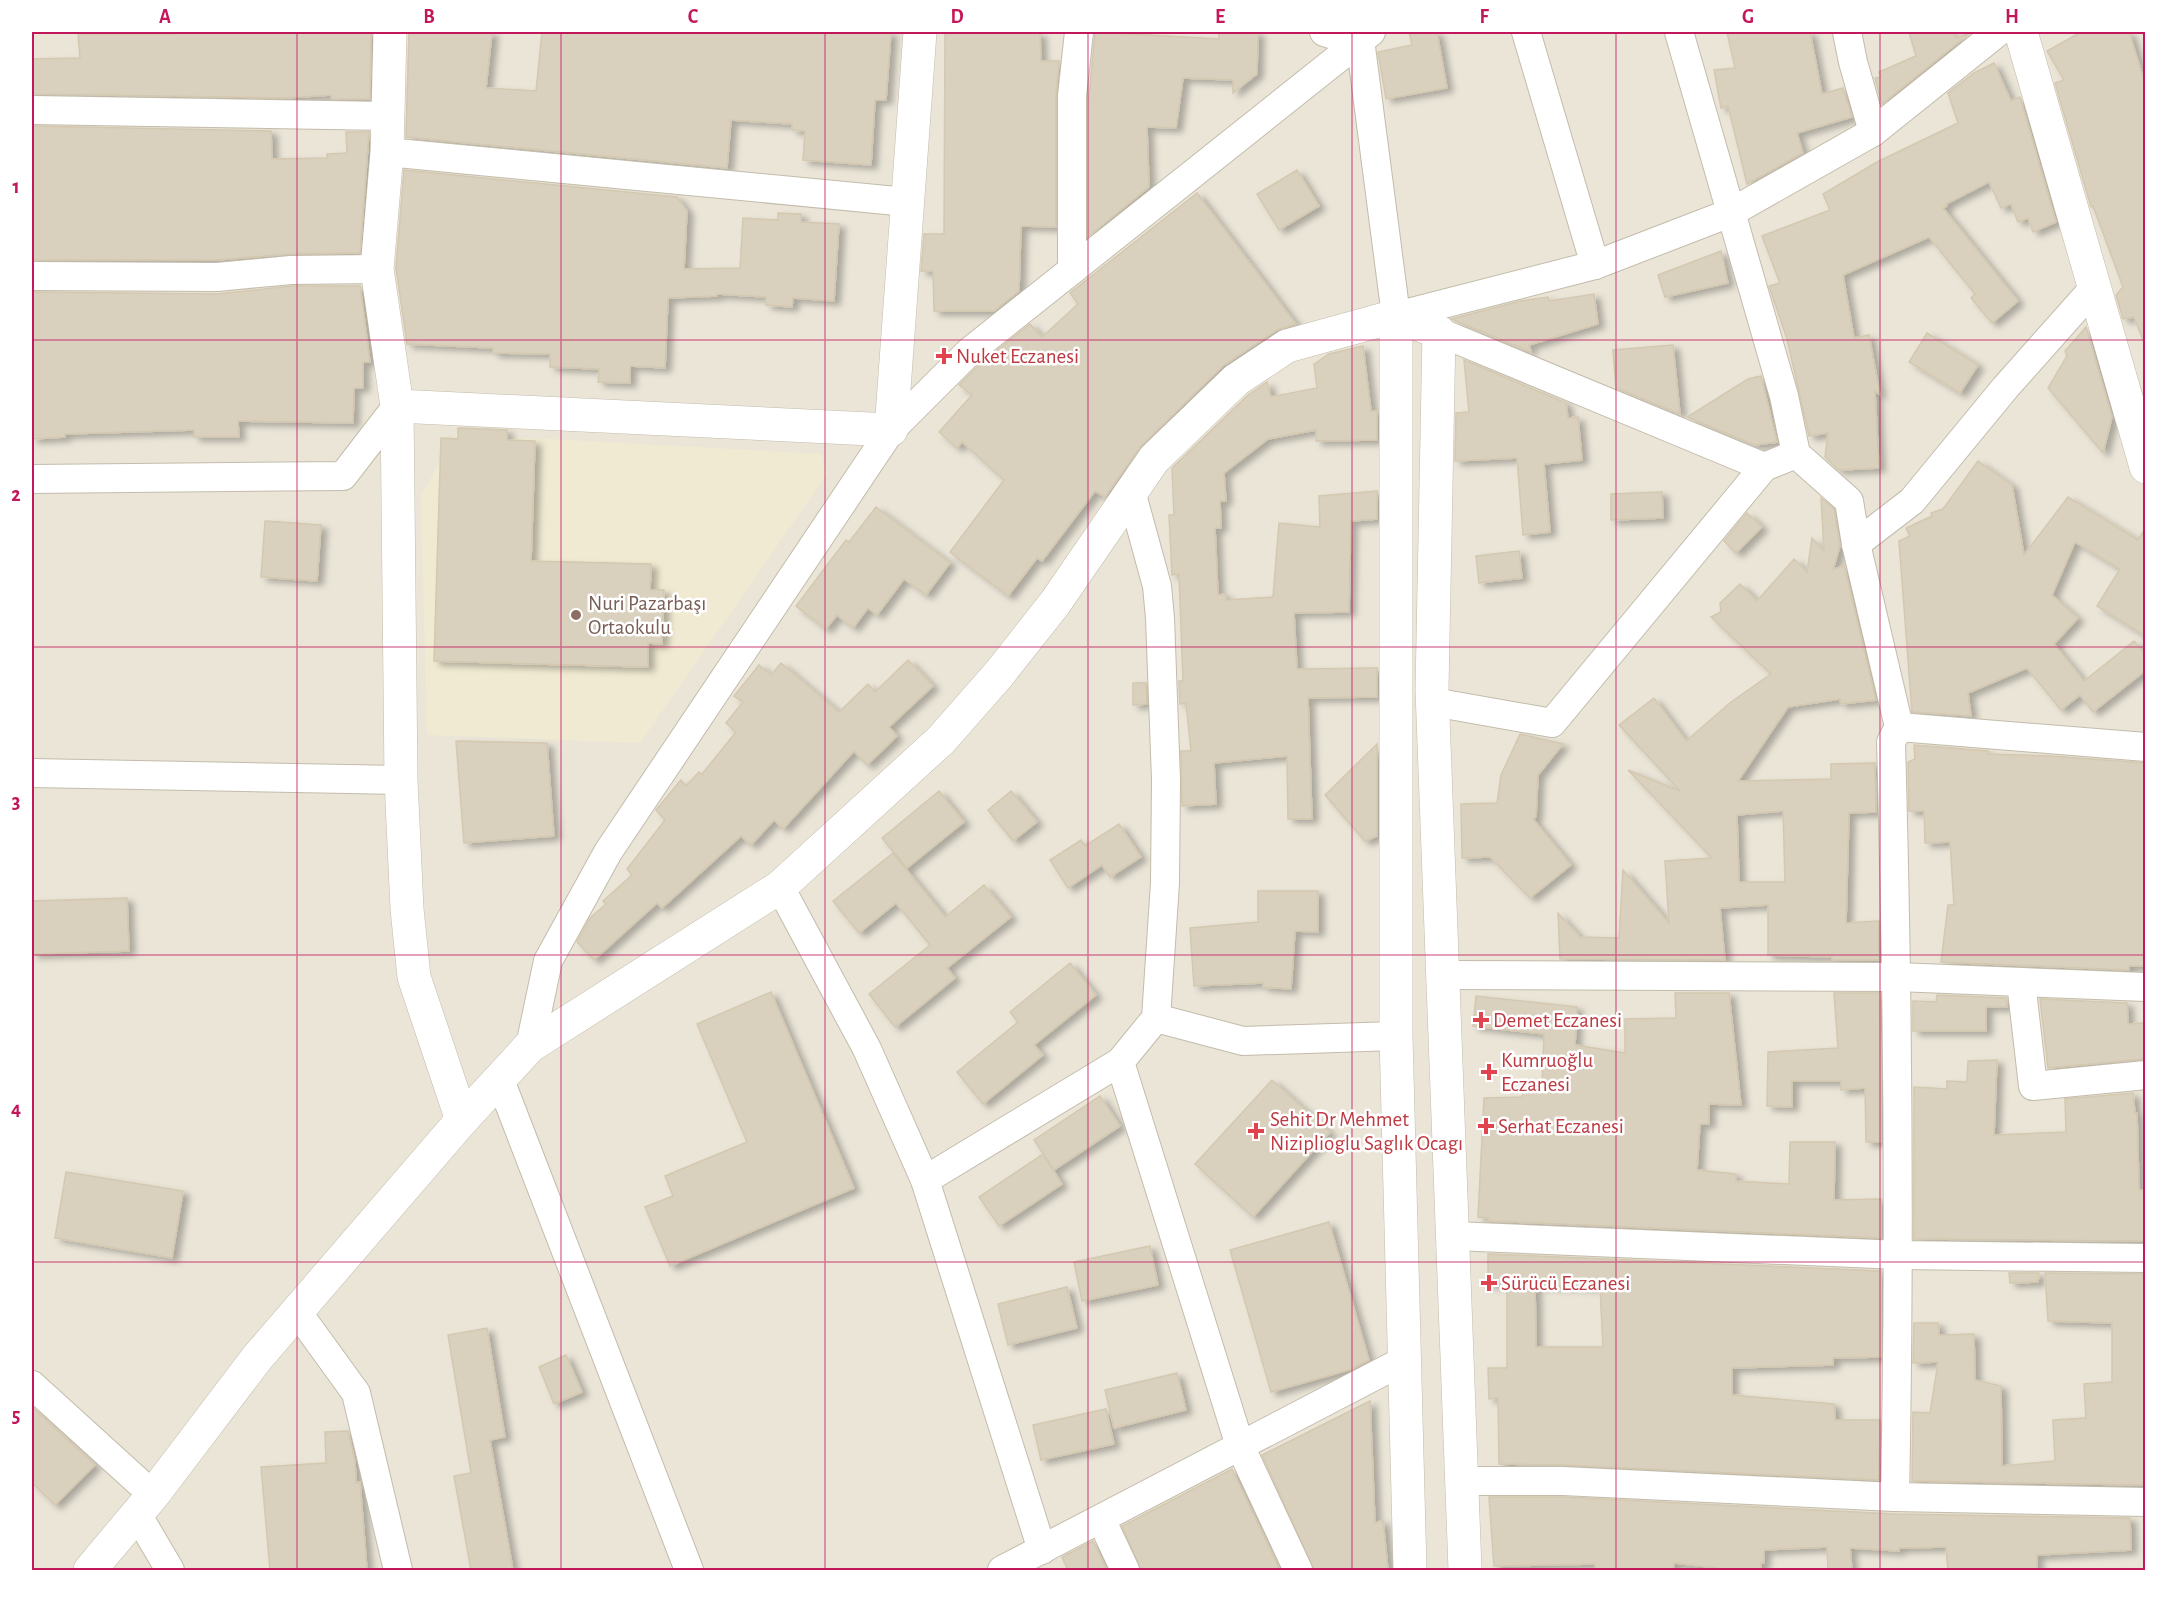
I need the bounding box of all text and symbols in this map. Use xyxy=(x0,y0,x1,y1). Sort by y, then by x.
text: A xyxy=(159,7,171,27)
text: B xyxy=(423,7,435,27)
text: C xyxy=(688,7,699,27)
text: D xyxy=(950,7,964,27)
text: E xyxy=(1215,7,1225,27)
text: F xyxy=(1479,7,1489,27)
text: G xyxy=(1742,7,1754,27)
text: H xyxy=(2005,7,2019,27)
text: 1 xyxy=(12,177,20,197)
place label: Nuket Eczanesi xyxy=(956,346,1079,367)
marker: Nuket Eczanesi xyxy=(937,349,951,363)
text: 2 xyxy=(11,485,21,505)
place label: Nuri Pazarbaşı Ortaokulu xyxy=(588,593,706,638)
marker: Nuri Pazarbaşı Ortaokulu xyxy=(569,608,583,622)
text: 3 xyxy=(12,792,20,812)
place label: Demet Eczanesi xyxy=(1493,1010,1622,1031)
marker: Demet Eczanesi xyxy=(1474,1013,1488,1027)
place label: Kumruoğlu Eczanesi xyxy=(1501,1050,1593,1095)
marker: Kumruoğlu Eczanesi xyxy=(1482,1065,1496,1079)
text: 4 xyxy=(11,1099,21,1119)
place label: Sehit Dr Mehmet Niziplioglu Saglık Ocagı xyxy=(1270,1109,1463,1154)
place label: Serhat Eczanesi xyxy=(1498,1116,1624,1137)
marker: Serhat Eczanesi xyxy=(1479,1119,1493,1133)
marker: Sehit Dr Mehmet Niziplioglu Saglık Ocagı xyxy=(1247,1122,1265,1140)
place label: Sürücü Eczanesi xyxy=(1501,1273,1630,1294)
marker: Sürücü Eczanesi xyxy=(1482,1276,1496,1290)
text: 5 xyxy=(12,1406,20,1426)

